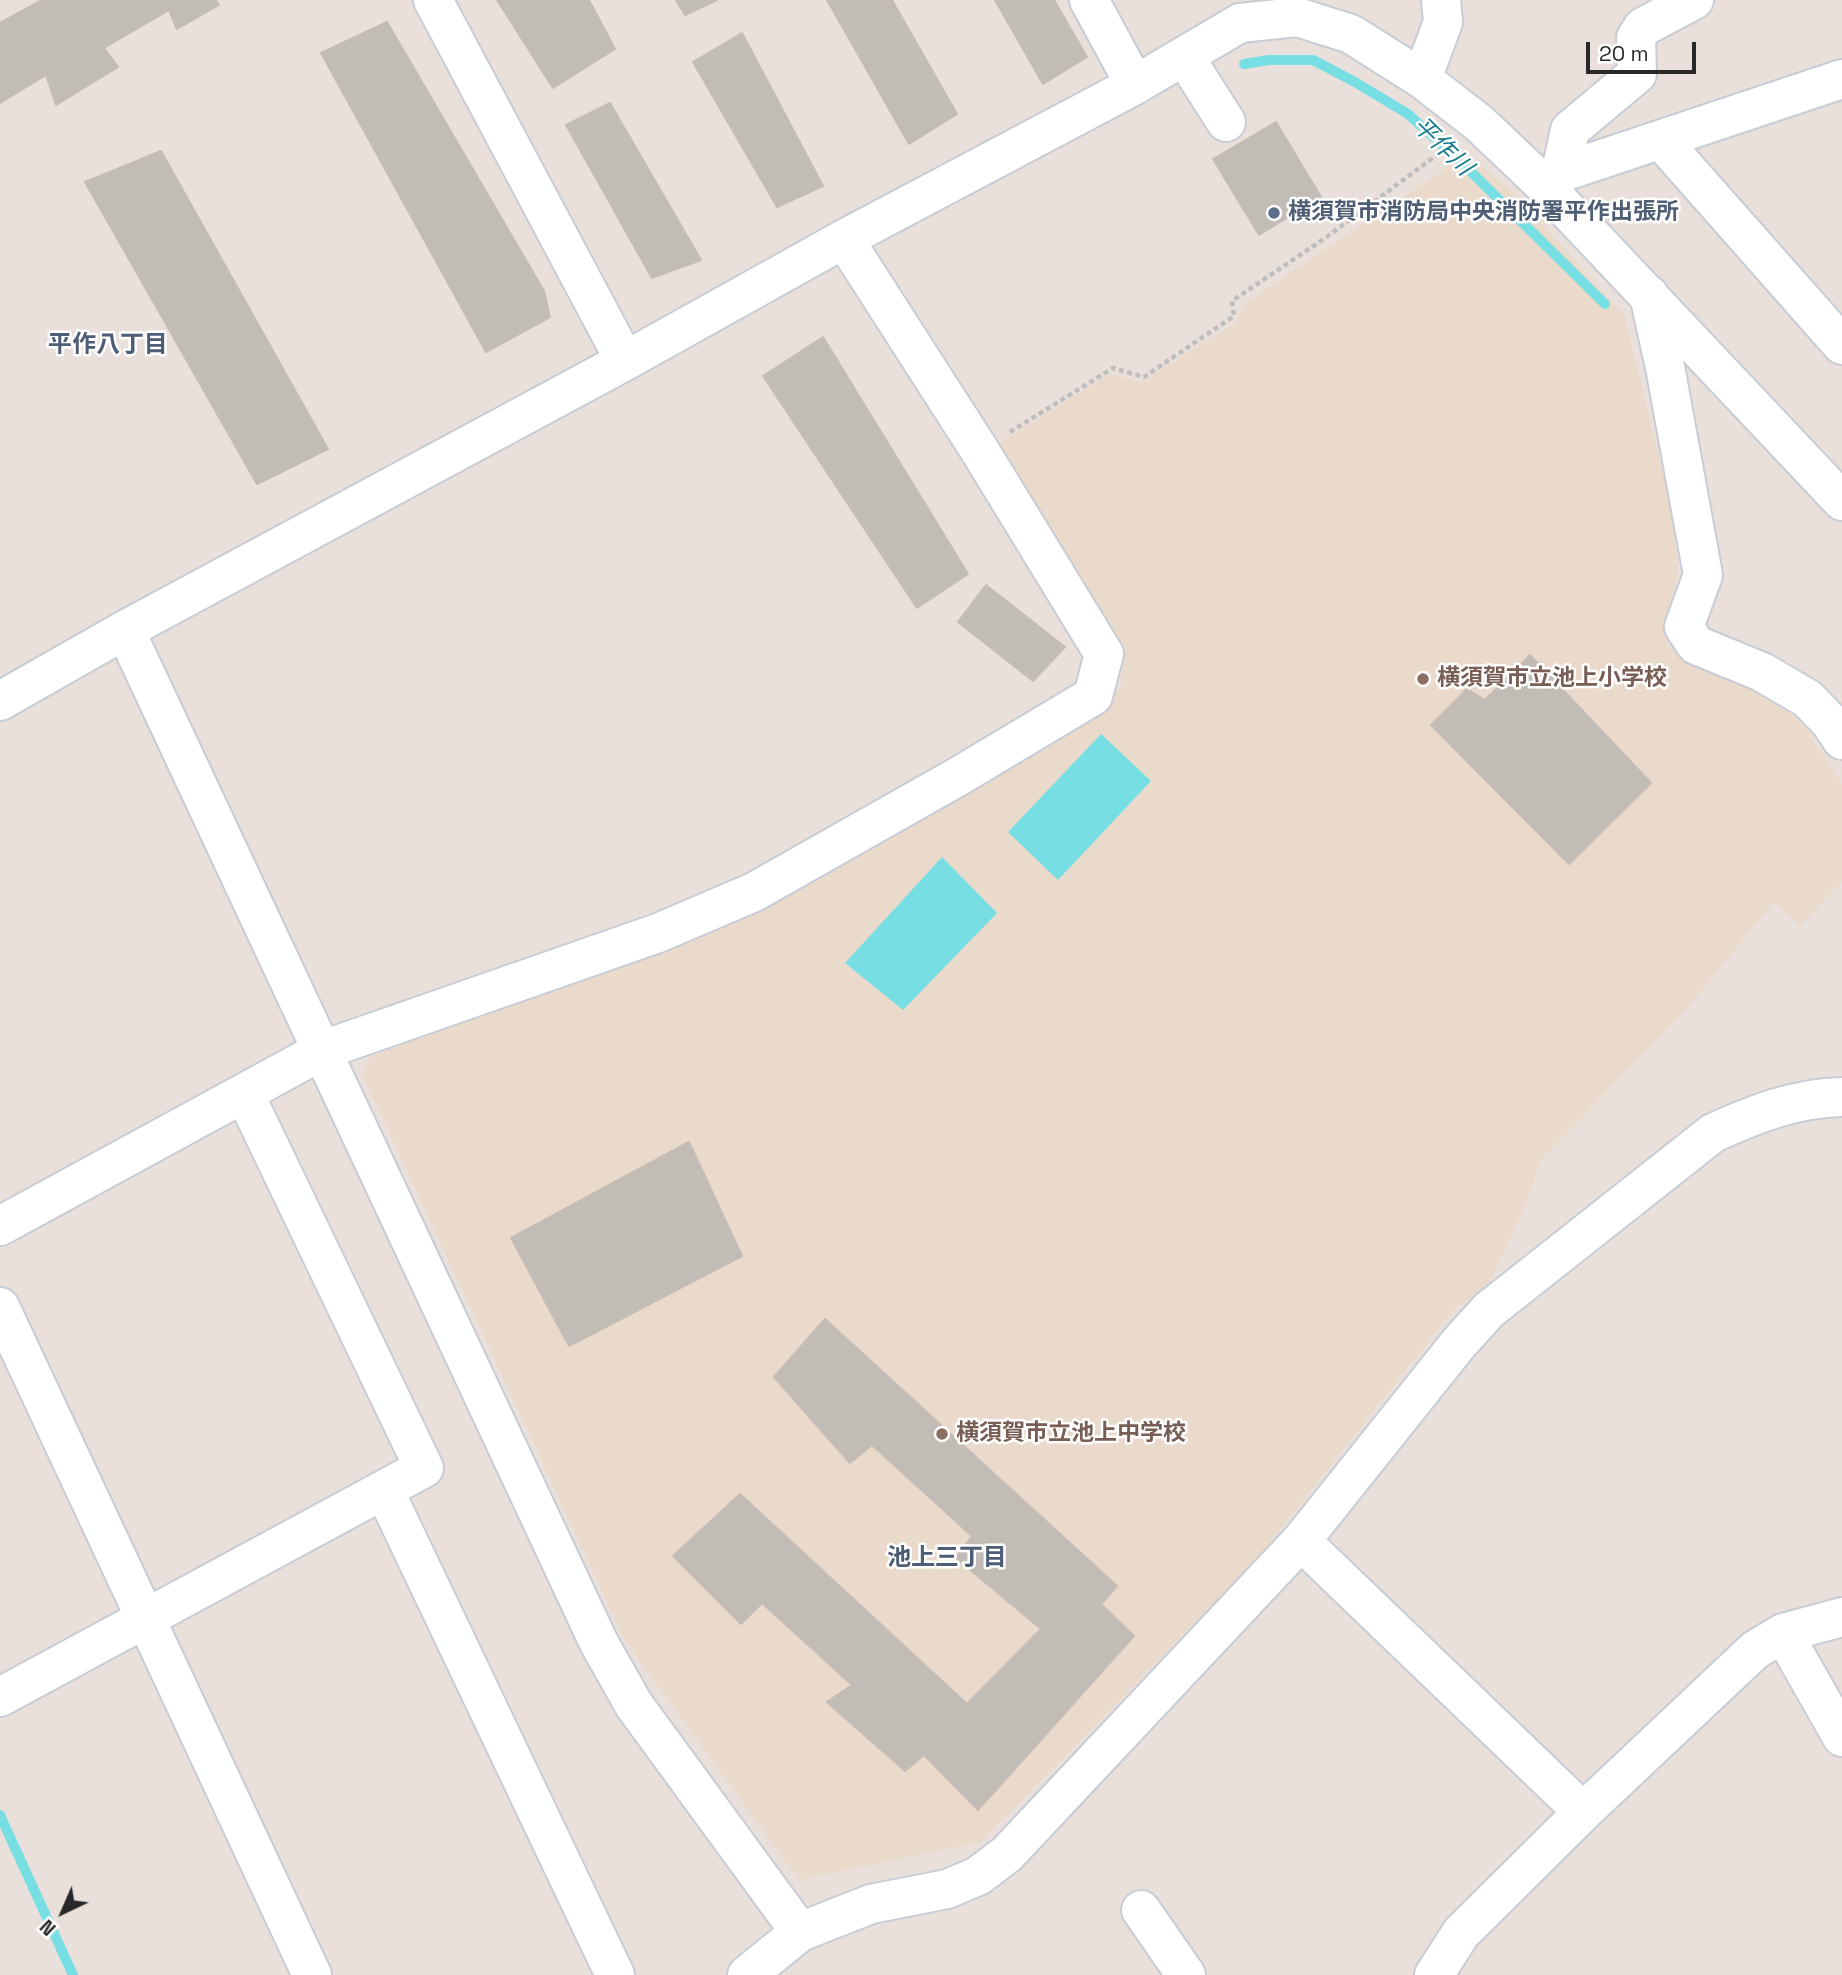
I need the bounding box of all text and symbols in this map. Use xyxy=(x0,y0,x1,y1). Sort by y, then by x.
scale bar xyxy=(1590,28,1700,72)
text: 20 m xyxy=(1599,40,1649,67)
water label: 平作川 xyxy=(1406,112,1478,182)
place label: 横須賀市消防局中央消防署平作出張所 xyxy=(1288,199,1679,227)
marker: 横須賀市消防局中央消防署平作出張所 xyxy=(1266,205,1282,221)
district label: 平作八丁目 xyxy=(48,331,168,359)
place label: 横須賀市立池上小学校 xyxy=(1437,665,1667,693)
marker: 横須賀市立池上小学校 xyxy=(1415,671,1431,687)
place label: 横須賀市立池上中学校 xyxy=(956,1420,1186,1448)
marker: 横須賀市立池上中学校 xyxy=(934,1426,950,1442)
district label: 池上三丁目 xyxy=(887,1544,1007,1572)
north arrow xyxy=(28,1877,98,1947)
text: N xyxy=(35,1914,61,1941)

